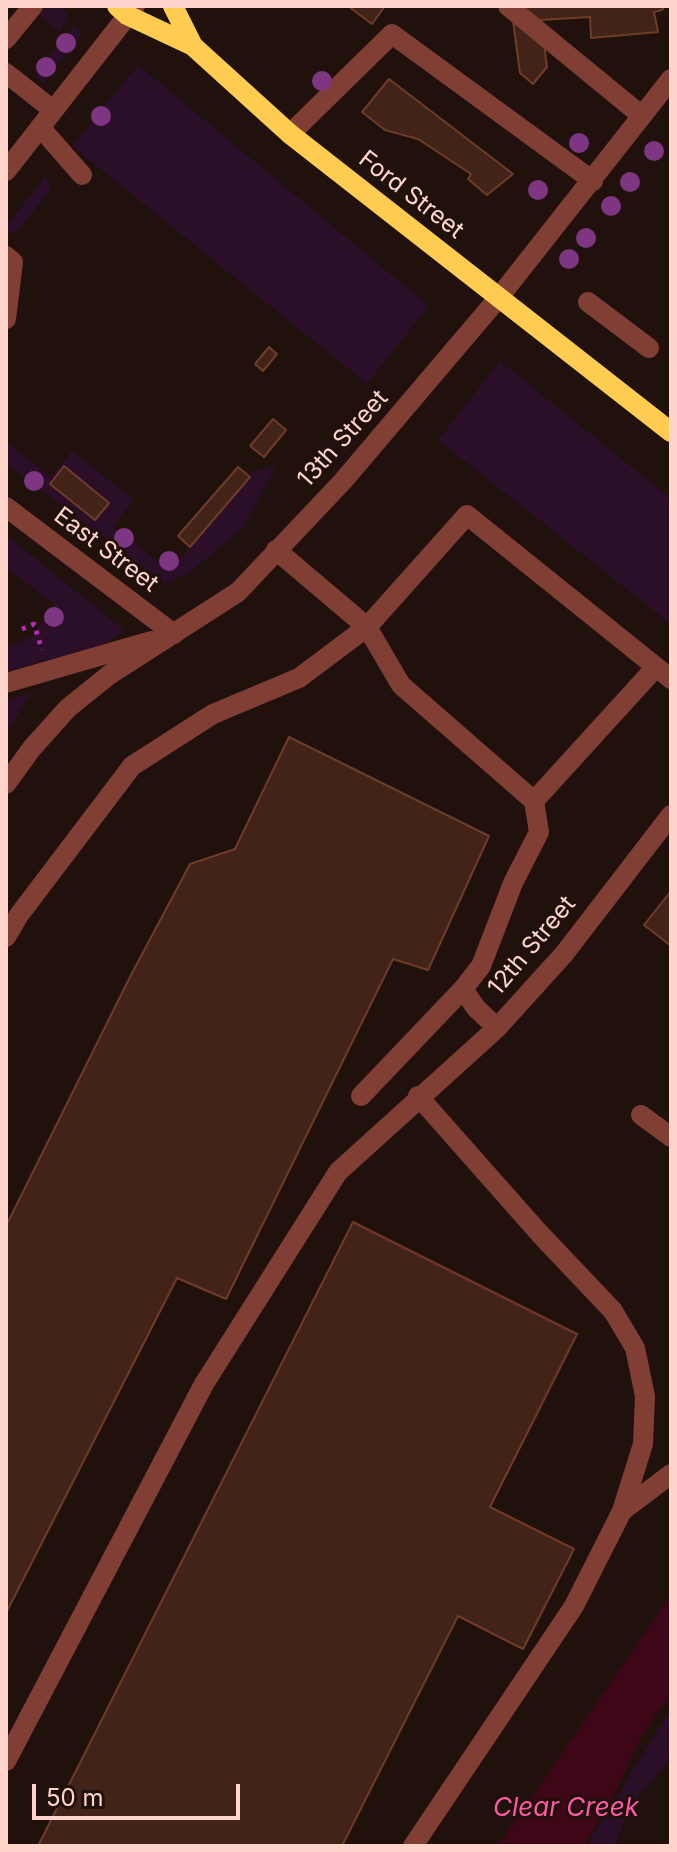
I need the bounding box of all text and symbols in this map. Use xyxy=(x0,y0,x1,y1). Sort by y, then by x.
street label: Ford Street xyxy=(353,145,469,245)
street label: 13th Street xyxy=(292,384,394,494)
street label: East Street xyxy=(48,502,164,598)
street label: 12th Street xyxy=(482,890,582,1002)
scale bar xyxy=(36,1768,244,1818)
text: 50 m xyxy=(46,1783,104,1812)
water label: Clear Creek xyxy=(493,1792,639,1824)

